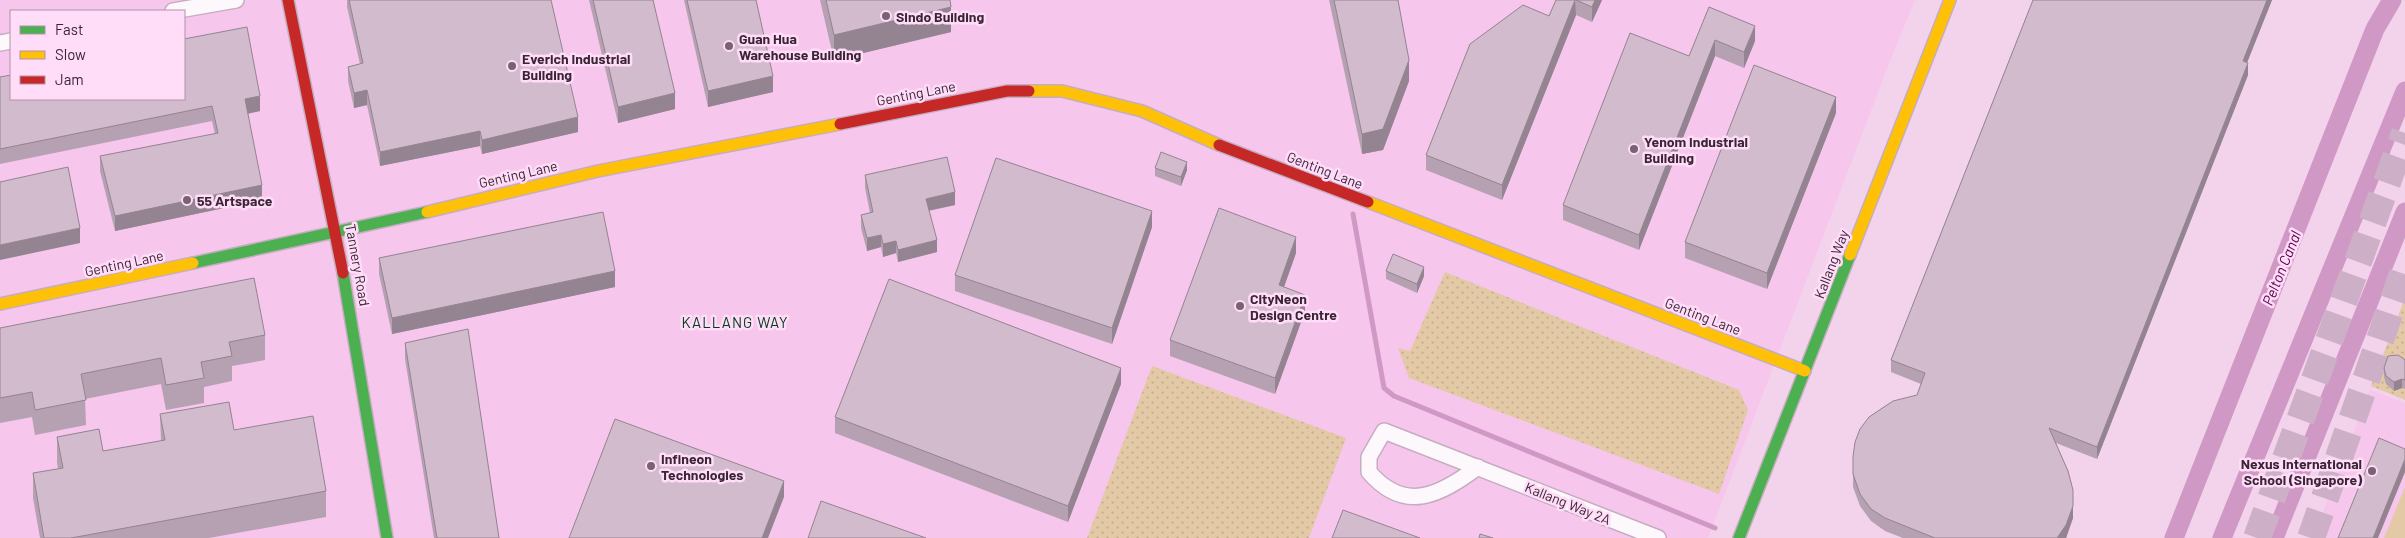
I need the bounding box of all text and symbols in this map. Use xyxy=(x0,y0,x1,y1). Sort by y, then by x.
place label: Sindo Building xyxy=(896,8,984,25)
legend xyxy=(10,10,185,100)
marker: Sindo Building xyxy=(880,10,892,22)
text: Fast xyxy=(55,20,83,38)
place label: Guan Hua Warehouse Building xyxy=(739,30,862,63)
marker: Guan Hua Warehouse Building xyxy=(723,40,735,52)
text: Slow xyxy=(55,45,86,63)
place label: Everich Industrial Building xyxy=(522,50,630,83)
marker: Everich Industrial Building xyxy=(506,60,518,72)
text: Jam xyxy=(55,70,84,88)
street label: Genting Lane xyxy=(875,77,957,109)
place label: Yenom Industrial Building xyxy=(1644,133,1748,166)
marker: Yenom Industrial Building xyxy=(1628,143,1640,155)
street label: Genting Lane xyxy=(1285,148,1365,192)
street label: Genting Lane xyxy=(477,157,559,191)
place label: 55 Artspace xyxy=(197,192,273,209)
marker: 55 Artspace xyxy=(181,194,193,206)
street label: Tannery Road xyxy=(342,223,374,307)
street label: Kallang Way xyxy=(1810,227,1852,301)
water label: Pelton Canal xyxy=(2258,227,2304,308)
street label: Genting Lane xyxy=(83,246,165,280)
place label: CityNeon Design Centre xyxy=(1250,290,1337,323)
street label: Genting Lane xyxy=(1663,294,1743,338)
marker: CityNeon Design Centre xyxy=(1234,300,1246,312)
district label: KALLANG WAY xyxy=(681,313,789,331)
place label: Infineon Technologies xyxy=(661,450,743,483)
place label: Nexus International School (Singapore) xyxy=(2241,455,2362,488)
marker: Infineon Technologies xyxy=(645,460,657,472)
marker: Nexus International School (Singapore) xyxy=(2366,465,2378,477)
street label: Kallang Way 2A xyxy=(1523,478,1614,528)

